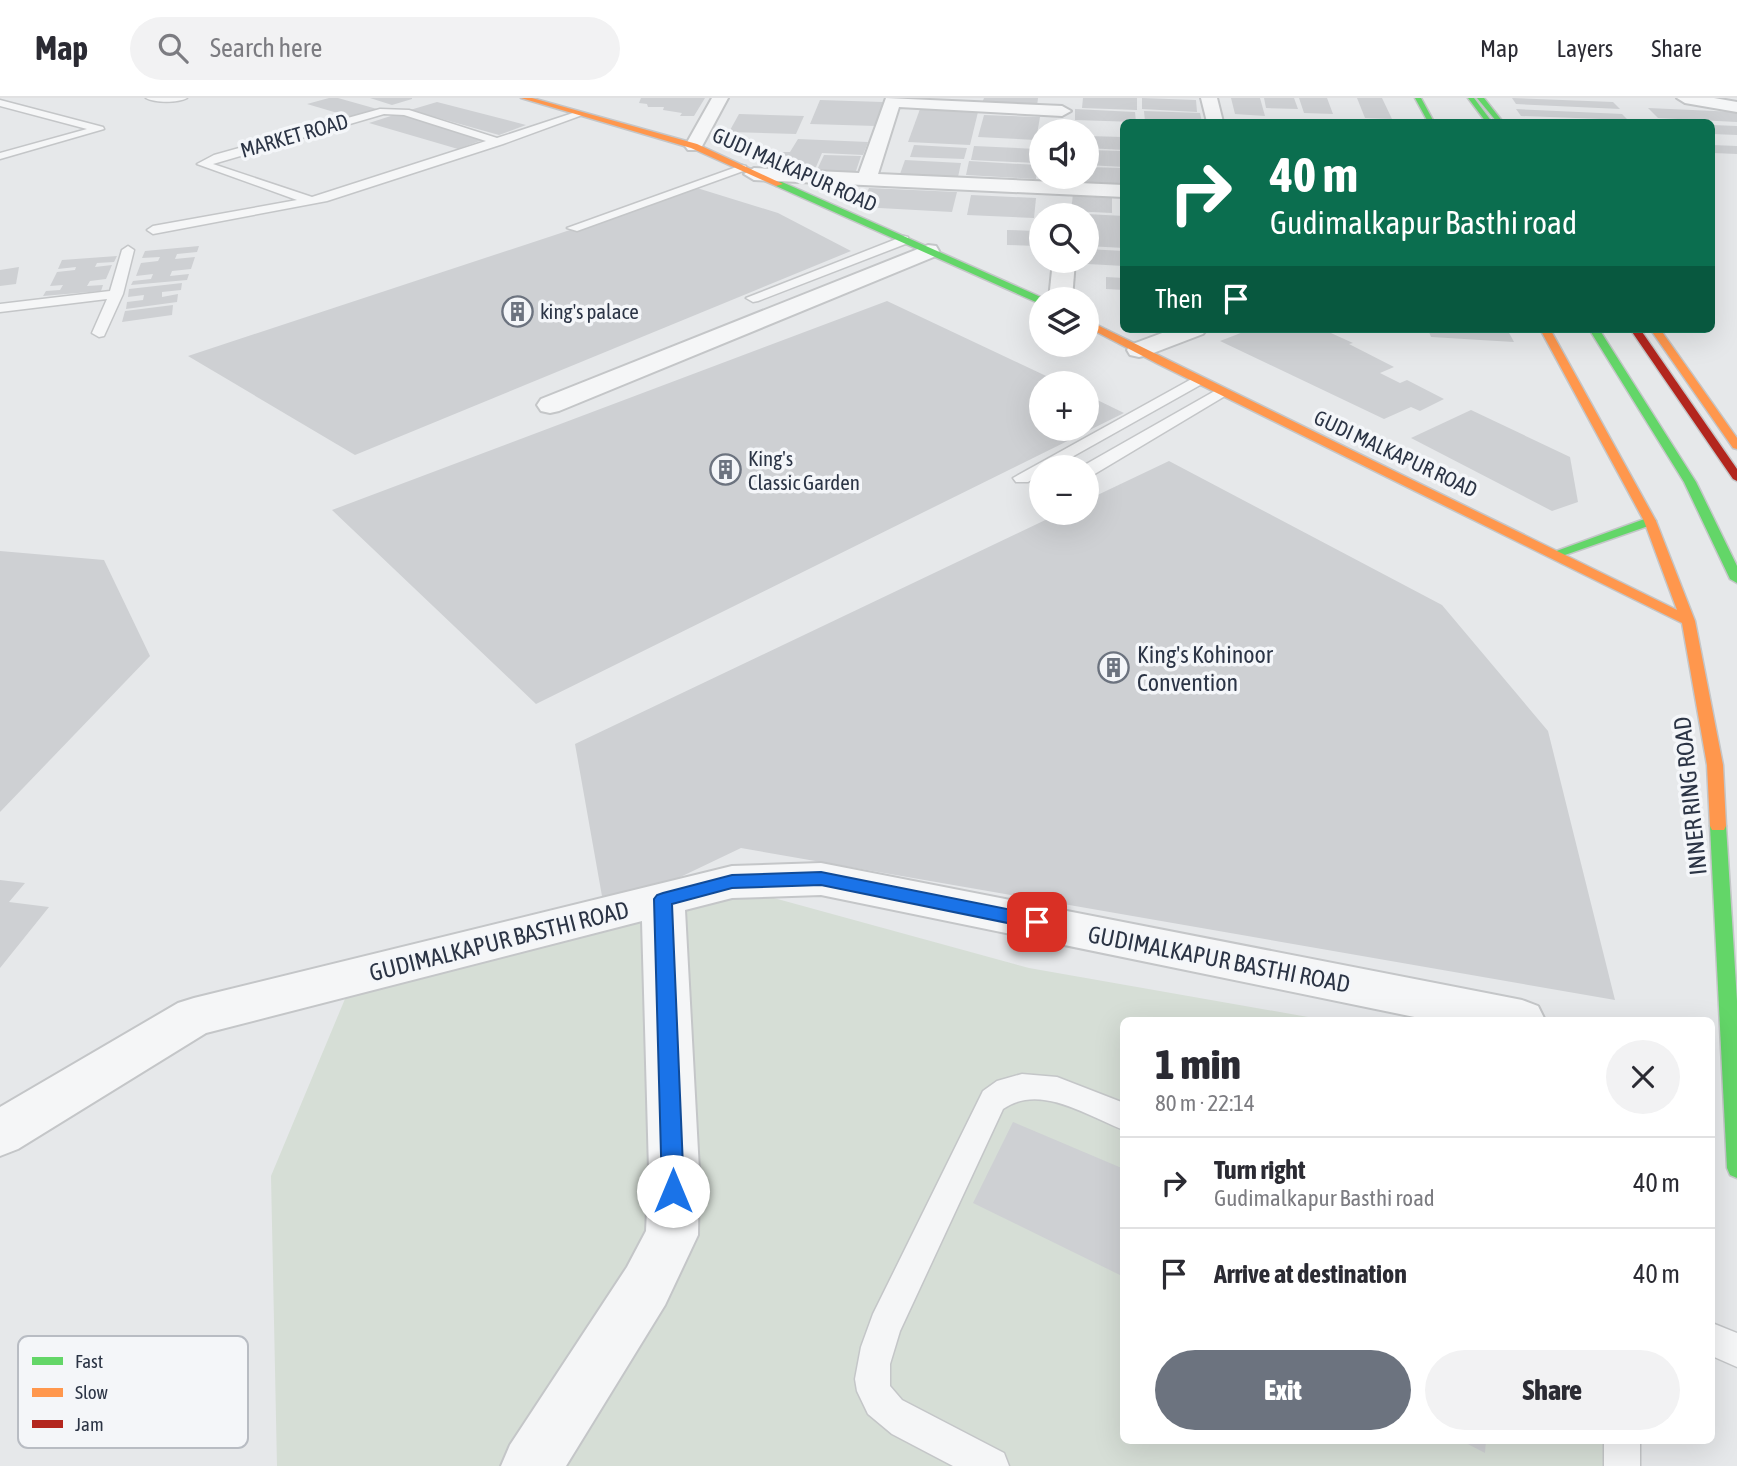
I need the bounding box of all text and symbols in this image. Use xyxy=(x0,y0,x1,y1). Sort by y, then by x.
search box xyxy=(130,17,620,80)
text: Map xyxy=(35,29,88,67)
icon: search xyxy=(154,29,192,67)
text: Search here xyxy=(210,33,322,63)
text: Map xyxy=(1480,35,1519,62)
text: Layers xyxy=(1557,35,1613,62)
text: Share xyxy=(1651,35,1702,62)
street label: MARKET ROAD xyxy=(237,108,351,162)
map controls xyxy=(1029,119,1099,525)
button: sound xyxy=(1029,119,1099,189)
street label: GUDI MALKAPUR ROAD xyxy=(709,122,881,216)
text: 40 m xyxy=(1270,146,1358,202)
icon: right xyxy=(1155,147,1246,238)
button: search xyxy=(1029,203,1099,273)
text: Gudimalkapur Basthi road xyxy=(1270,204,1577,241)
icon: arrive xyxy=(1217,280,1255,318)
text: Then xyxy=(1155,284,1203,314)
button: layers xyxy=(1029,287,1099,357)
building icon: king's palace xyxy=(500,294,534,328)
place label: king's palace xyxy=(540,299,639,323)
button: + xyxy=(1029,371,1099,441)
street label: GUDI MALKAPUR ROAD xyxy=(1311,405,1481,501)
place label: King's Classic Garden xyxy=(748,446,860,494)
building icon: King's Classic Garden xyxy=(708,453,742,487)
button: − xyxy=(1029,455,1099,525)
place label: King's Kohinoor Convention xyxy=(1137,641,1274,696)
building icon: King's Kohinoor Convention xyxy=(1097,651,1131,685)
street label: INNER RING ROAD xyxy=(1668,715,1712,877)
pin xyxy=(1007,892,1067,952)
street label: GUDIMALKAPUR BASTHI ROAD xyxy=(366,896,632,986)
icon: arrive xyxy=(1018,903,1056,941)
street label: GUDIMALKAPUR BASTHI ROAD xyxy=(1086,920,1352,998)
text: 1 min xyxy=(1155,1040,1241,1088)
button: close xyxy=(1606,1040,1680,1114)
text: 80 m · 22:14 xyxy=(1155,1090,1255,1116)
position arrow xyxy=(636,1154,710,1228)
text: Turn right xyxy=(1214,1155,1305,1185)
icon: right xyxy=(1155,1164,1193,1202)
text: 40 m xyxy=(1633,1168,1680,1198)
text: Gudimalkapur Basthi road xyxy=(1214,1185,1435,1211)
icon: arrive xyxy=(1155,1255,1193,1293)
text: Arrive at destination xyxy=(1214,1259,1407,1289)
text: 40 m xyxy=(1633,1259,1680,1289)
legend xyxy=(18,1336,248,1448)
text: Fast xyxy=(75,1350,103,1372)
button: Exit xyxy=(1155,1350,1411,1430)
button: Share xyxy=(1425,1350,1680,1430)
text: Slow xyxy=(75,1381,109,1403)
text: Jam xyxy=(75,1413,104,1435)

